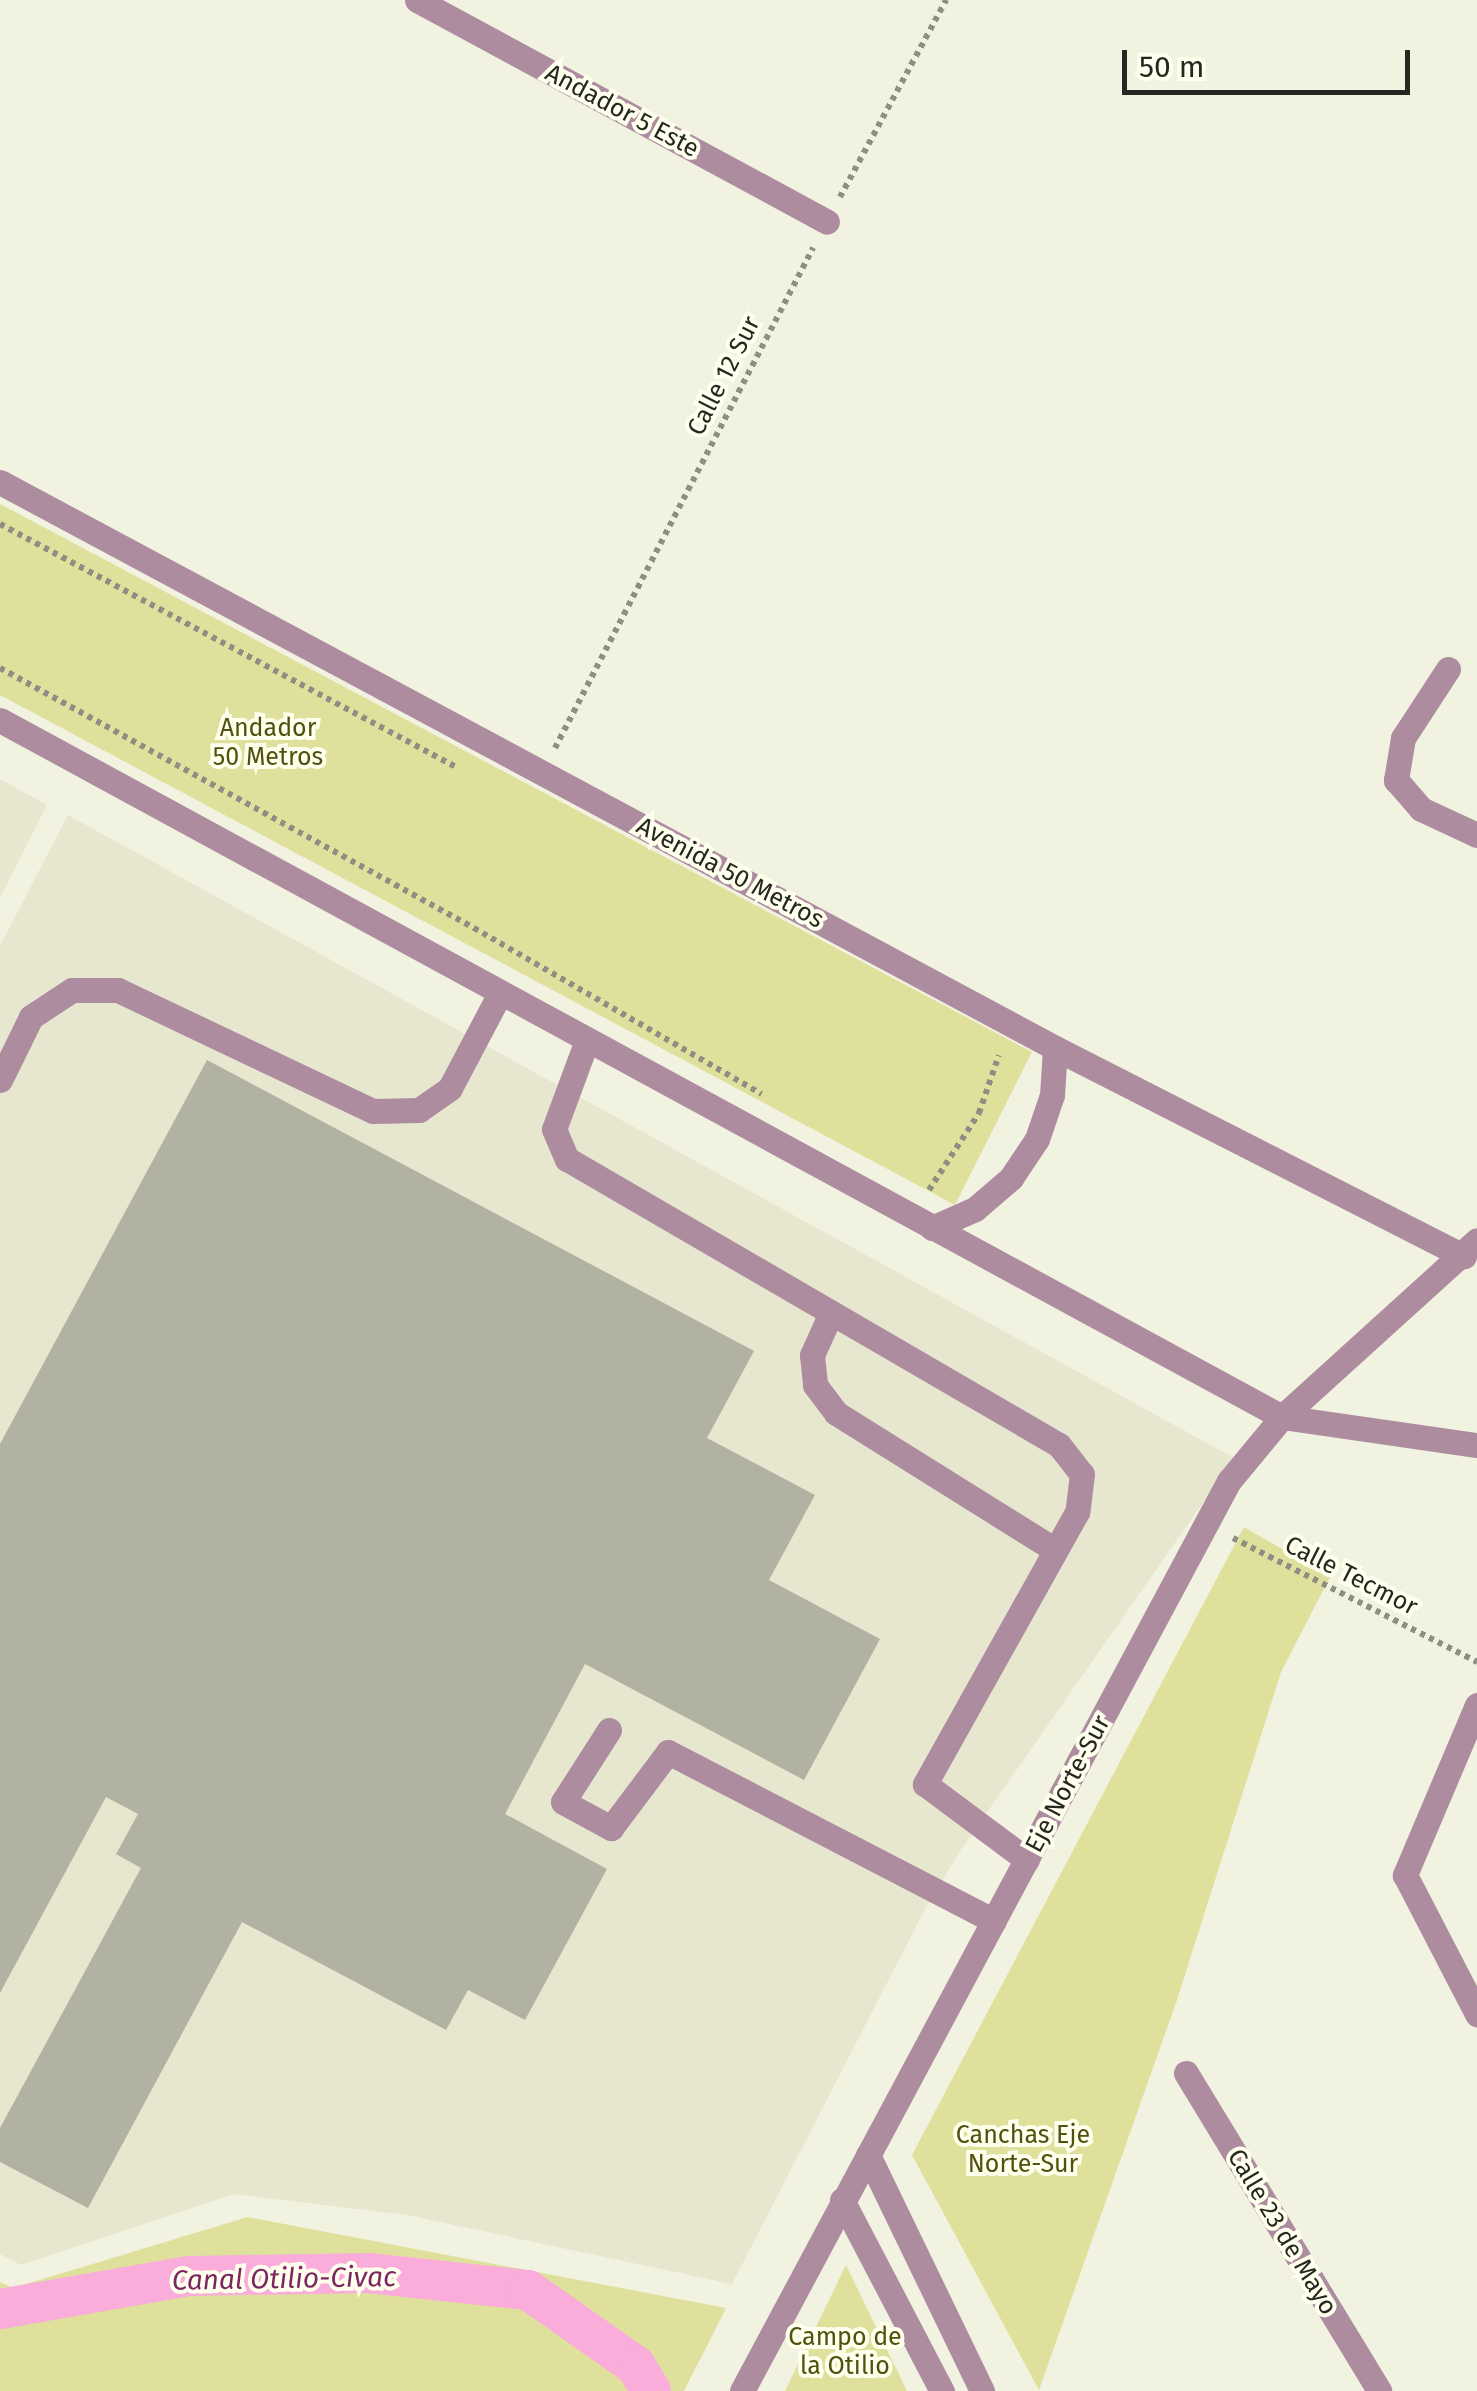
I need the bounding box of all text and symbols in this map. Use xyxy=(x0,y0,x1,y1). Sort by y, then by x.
scale bar xyxy=(1127,30,1414,92)
text: 50 m xyxy=(1139,49,1204,85)
street label: Andador 5 Este xyxy=(540,58,704,164)
street label: Calle 12 Sur xyxy=(681,311,767,441)
park label: Andador 50 Metros xyxy=(213,714,323,773)
street label: Avenida 50 Metros xyxy=(631,811,829,935)
street label: Calle Tecmor xyxy=(1280,1530,1422,1622)
street label: Eje Norte-Sur xyxy=(1019,1710,1117,1858)
park label: Canchas Eje Norte-Sur xyxy=(956,2121,1090,2180)
street label: Calle 23 de Mayo xyxy=(1221,2144,1343,2320)
water label: Canal Otilio-Civac xyxy=(171,2260,397,2298)
park label: Campo de la Otilio xyxy=(788,2323,902,2382)

